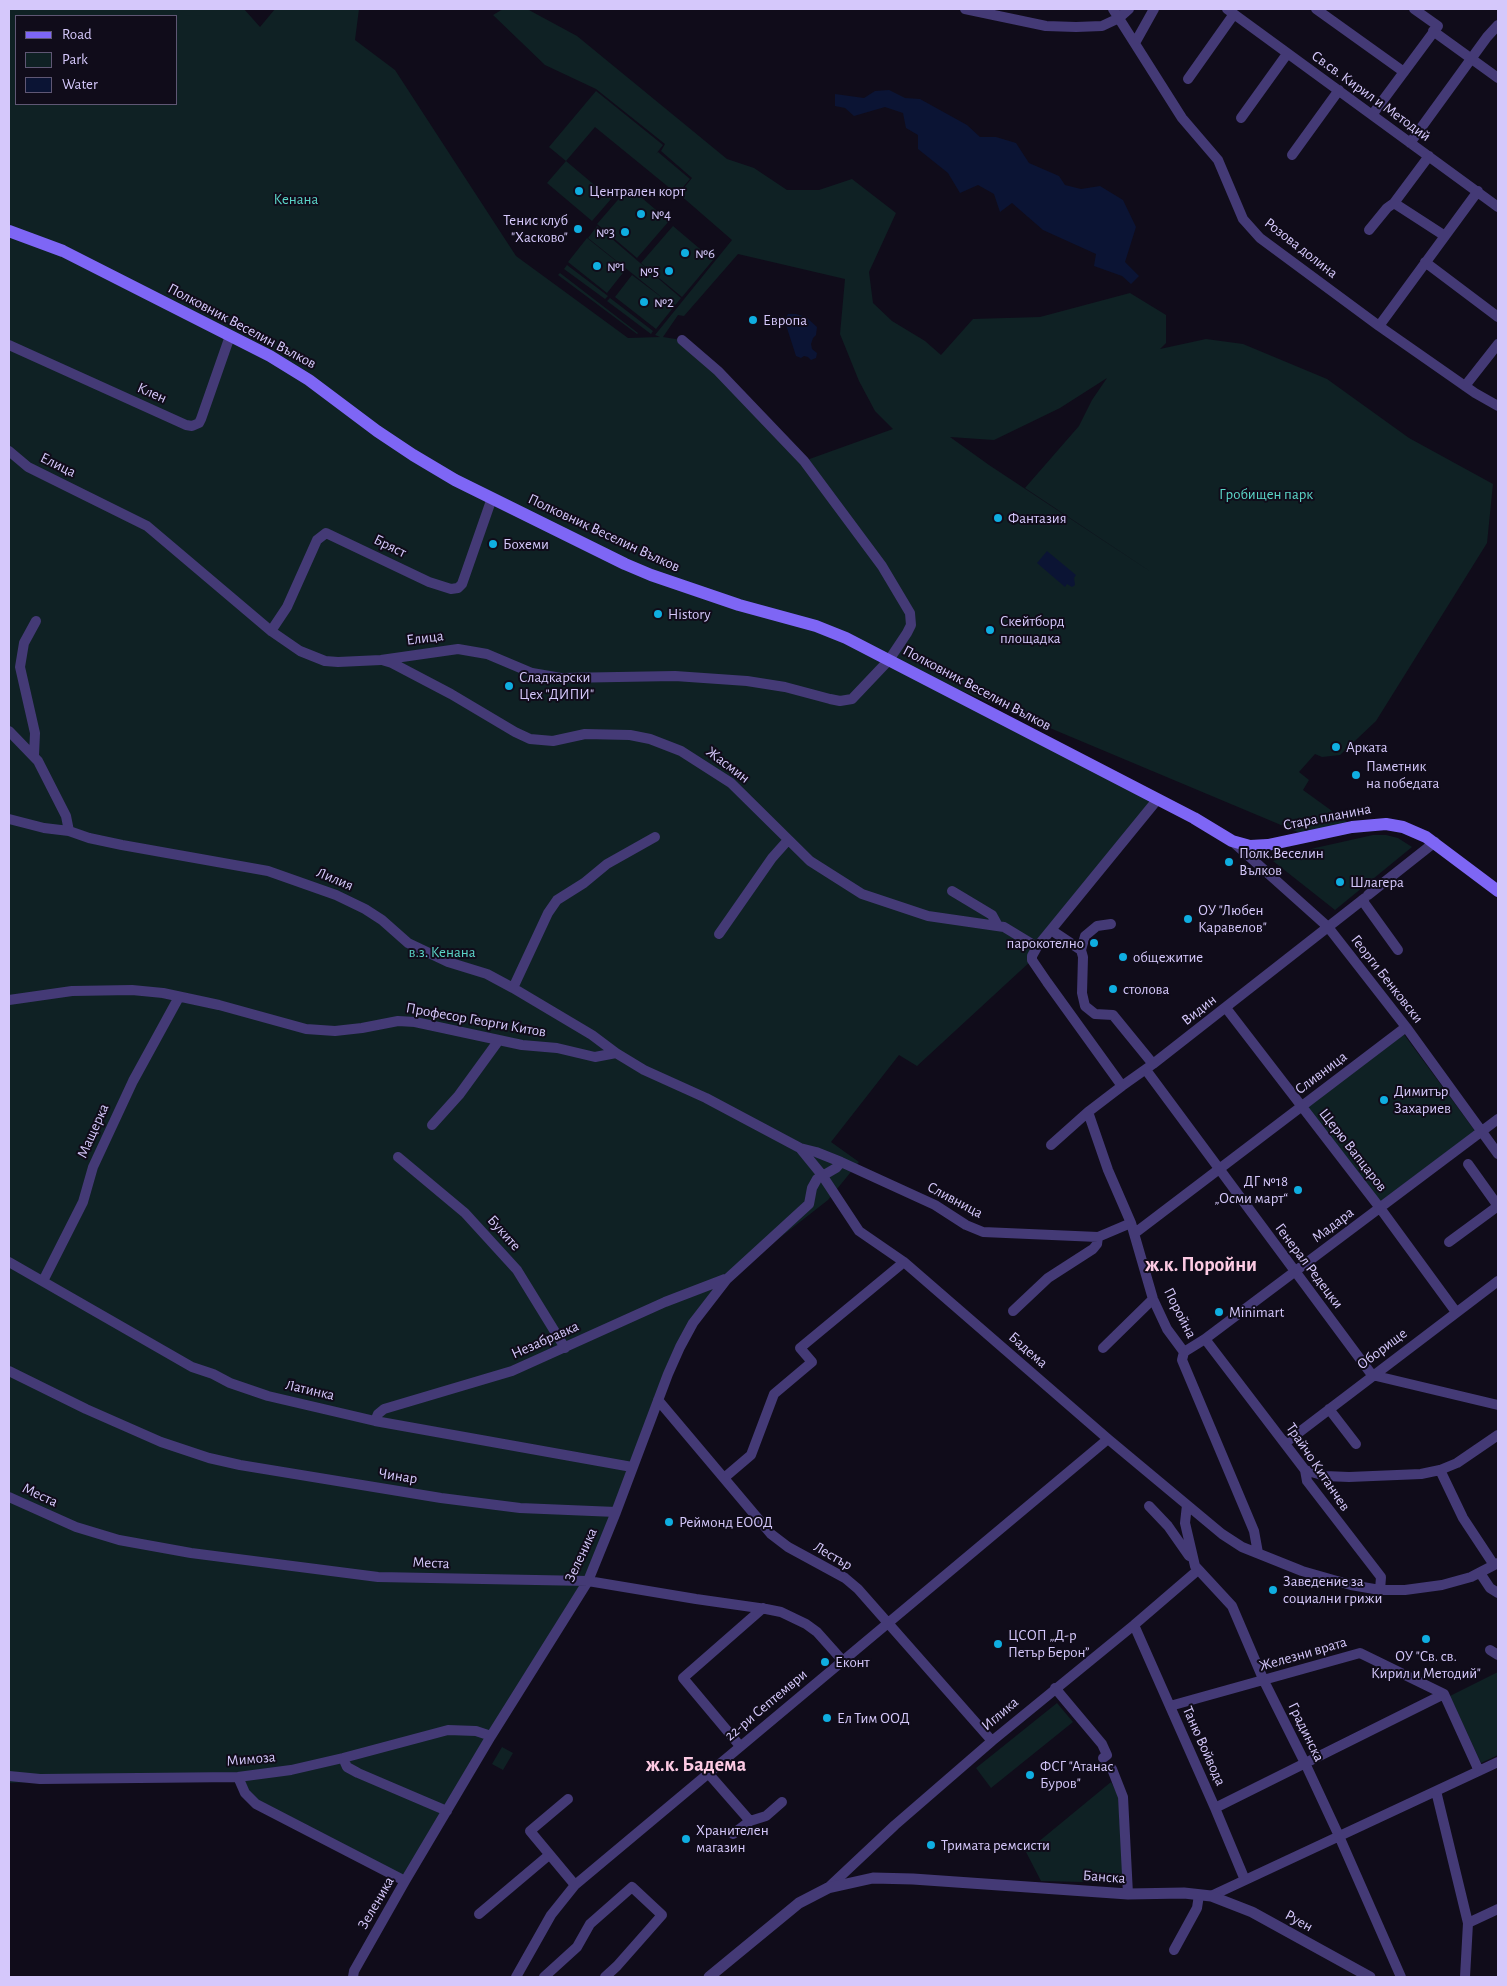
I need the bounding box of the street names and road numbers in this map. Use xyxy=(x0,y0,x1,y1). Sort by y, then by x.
street label: Св.св. Кирил и Методий xyxy=(1308,47,1434,145)
street label: Розова долина xyxy=(1261,214,1341,282)
street label: Полковник Веселин Вълков xyxy=(165,279,319,373)
street label: Клен xyxy=(134,379,170,407)
street label: Елица xyxy=(37,449,79,481)
street label: Полковник Веселин Вълков xyxy=(525,490,683,576)
street label: Бряст xyxy=(371,530,409,562)
street label: Елица xyxy=(405,627,445,649)
street label: Полковник Веселин Вълков xyxy=(900,641,1054,735)
street label: Жасмин xyxy=(703,743,753,787)
street label: Стара планина xyxy=(1281,800,1373,834)
street label: Лилия xyxy=(314,863,356,895)
street label: Георги Бенковски xyxy=(1347,931,1427,1027)
street label: Видин xyxy=(1178,991,1220,1029)
street label: Професор Георги Китов xyxy=(404,999,548,1041)
street label: Сливница xyxy=(1291,1048,1351,1098)
street label: Мащерка xyxy=(73,1101,113,1161)
street label: Щерю Вапцаров xyxy=(1315,1105,1391,1195)
street label: Сливница xyxy=(924,1178,986,1222)
street label: Мадара xyxy=(1308,1203,1358,1247)
street label: Буките xyxy=(483,1211,525,1255)
street label: Генерал Редецки xyxy=(1271,1220,1347,1312)
street label: Поройна xyxy=(1160,1285,1200,1341)
street label: Незабравка xyxy=(508,1317,582,1363)
street label: Оборище xyxy=(1353,1324,1411,1374)
street label: Бадема xyxy=(1005,1328,1051,1372)
street label: Латинка xyxy=(284,1376,336,1404)
street label: Трайчо Китанчев xyxy=(1282,1420,1354,1514)
street label: Чинар xyxy=(377,1464,419,1488)
street label: Места xyxy=(19,1479,61,1511)
street label: Зеленика xyxy=(561,1525,601,1585)
street label: Лестър xyxy=(810,1538,856,1574)
street label: Места xyxy=(412,1553,450,1573)
street label: Железни врата xyxy=(1257,1633,1349,1675)
street label: 22-ри Септември xyxy=(721,1665,811,1745)
street label: Иглика xyxy=(978,1693,1022,1735)
street label: Градинска xyxy=(1284,1699,1328,1765)
street label: Таню Войвода xyxy=(1178,1704,1230,1788)
street label: Мимоза xyxy=(226,1748,276,1770)
street label: Банска xyxy=(1082,1867,1126,1887)
street label: Зеленика xyxy=(354,1874,398,1932)
street label: Руен xyxy=(1282,1906,1316,1936)

